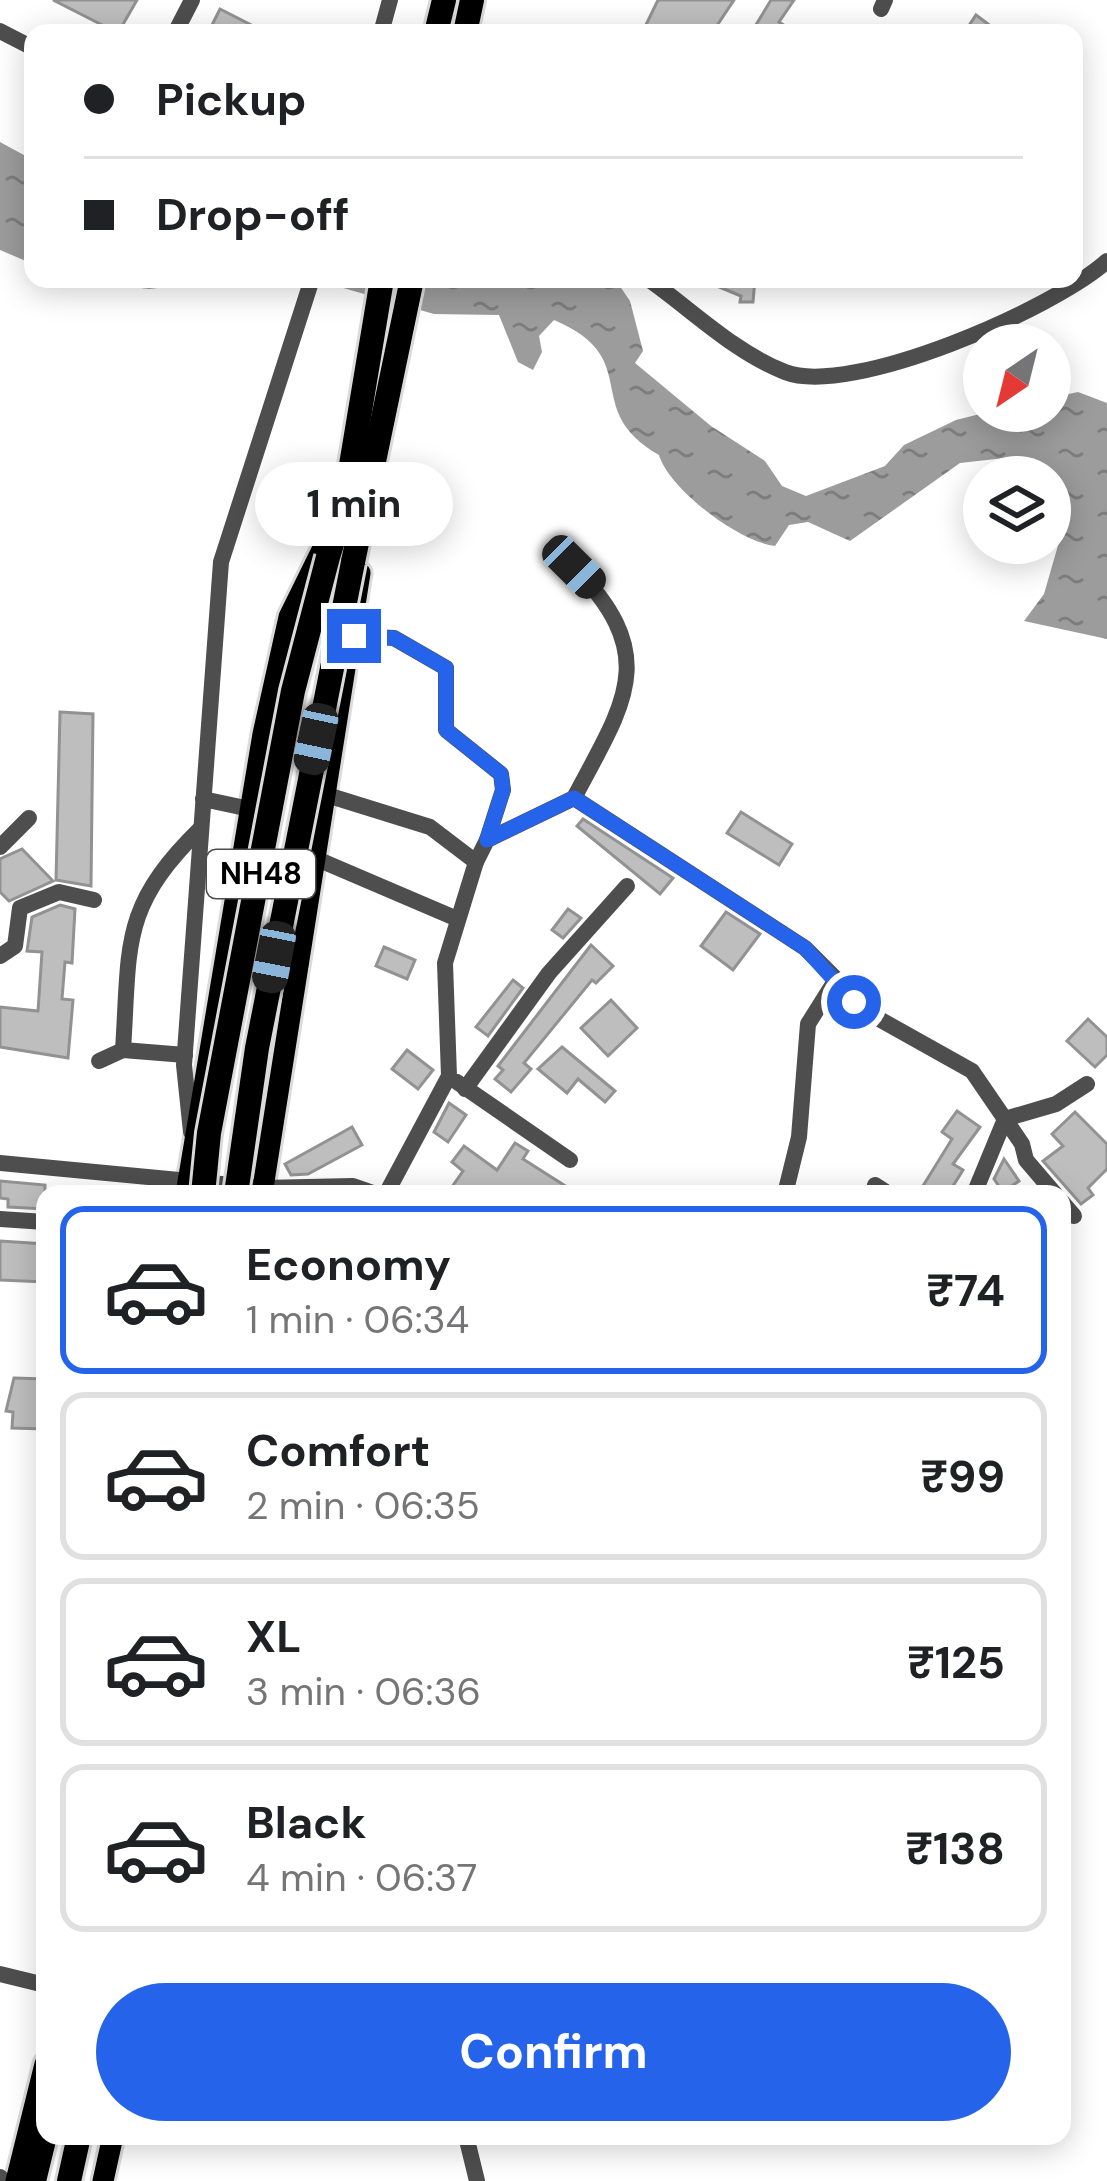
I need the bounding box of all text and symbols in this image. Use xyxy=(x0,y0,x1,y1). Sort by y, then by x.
text: Pickup xyxy=(156,70,306,129)
text: Drop-off xyxy=(156,185,350,244)
north arrow xyxy=(963,324,1071,432)
map controls xyxy=(963,324,1071,564)
button: layers xyxy=(963,456,1071,564)
callout: 1 min xyxy=(255,462,453,546)
text: 1 min xyxy=(307,478,401,529)
car xyxy=(536,529,612,605)
route end xyxy=(327,609,381,663)
car xyxy=(291,700,341,778)
road number: NH48 xyxy=(207,850,315,898)
car xyxy=(249,918,299,996)
route start xyxy=(827,975,881,1029)
text: Economy xyxy=(246,1235,451,1294)
icon: car xyxy=(102,1236,210,1344)
text: ₹74 xyxy=(926,1261,1005,1320)
text: 1 min · 06:34 xyxy=(246,1294,469,1345)
text: Comfort xyxy=(246,1421,430,1480)
icon: car xyxy=(102,1422,210,1530)
text: ₹99 xyxy=(920,1447,1005,1506)
text: 2 min · 06:35 xyxy=(246,1480,480,1531)
text: XL xyxy=(246,1607,301,1666)
icon: car xyxy=(102,1608,210,1716)
text: ₹125 xyxy=(907,1633,1005,1692)
text: 3 min · 06:36 xyxy=(246,1666,481,1717)
text: Black xyxy=(246,1793,366,1852)
icon: car xyxy=(102,1794,210,1902)
text: ₹138 xyxy=(905,1819,1005,1878)
text: 4 min · 06:37 xyxy=(246,1852,477,1903)
button: Confirm xyxy=(96,1983,1011,2121)

